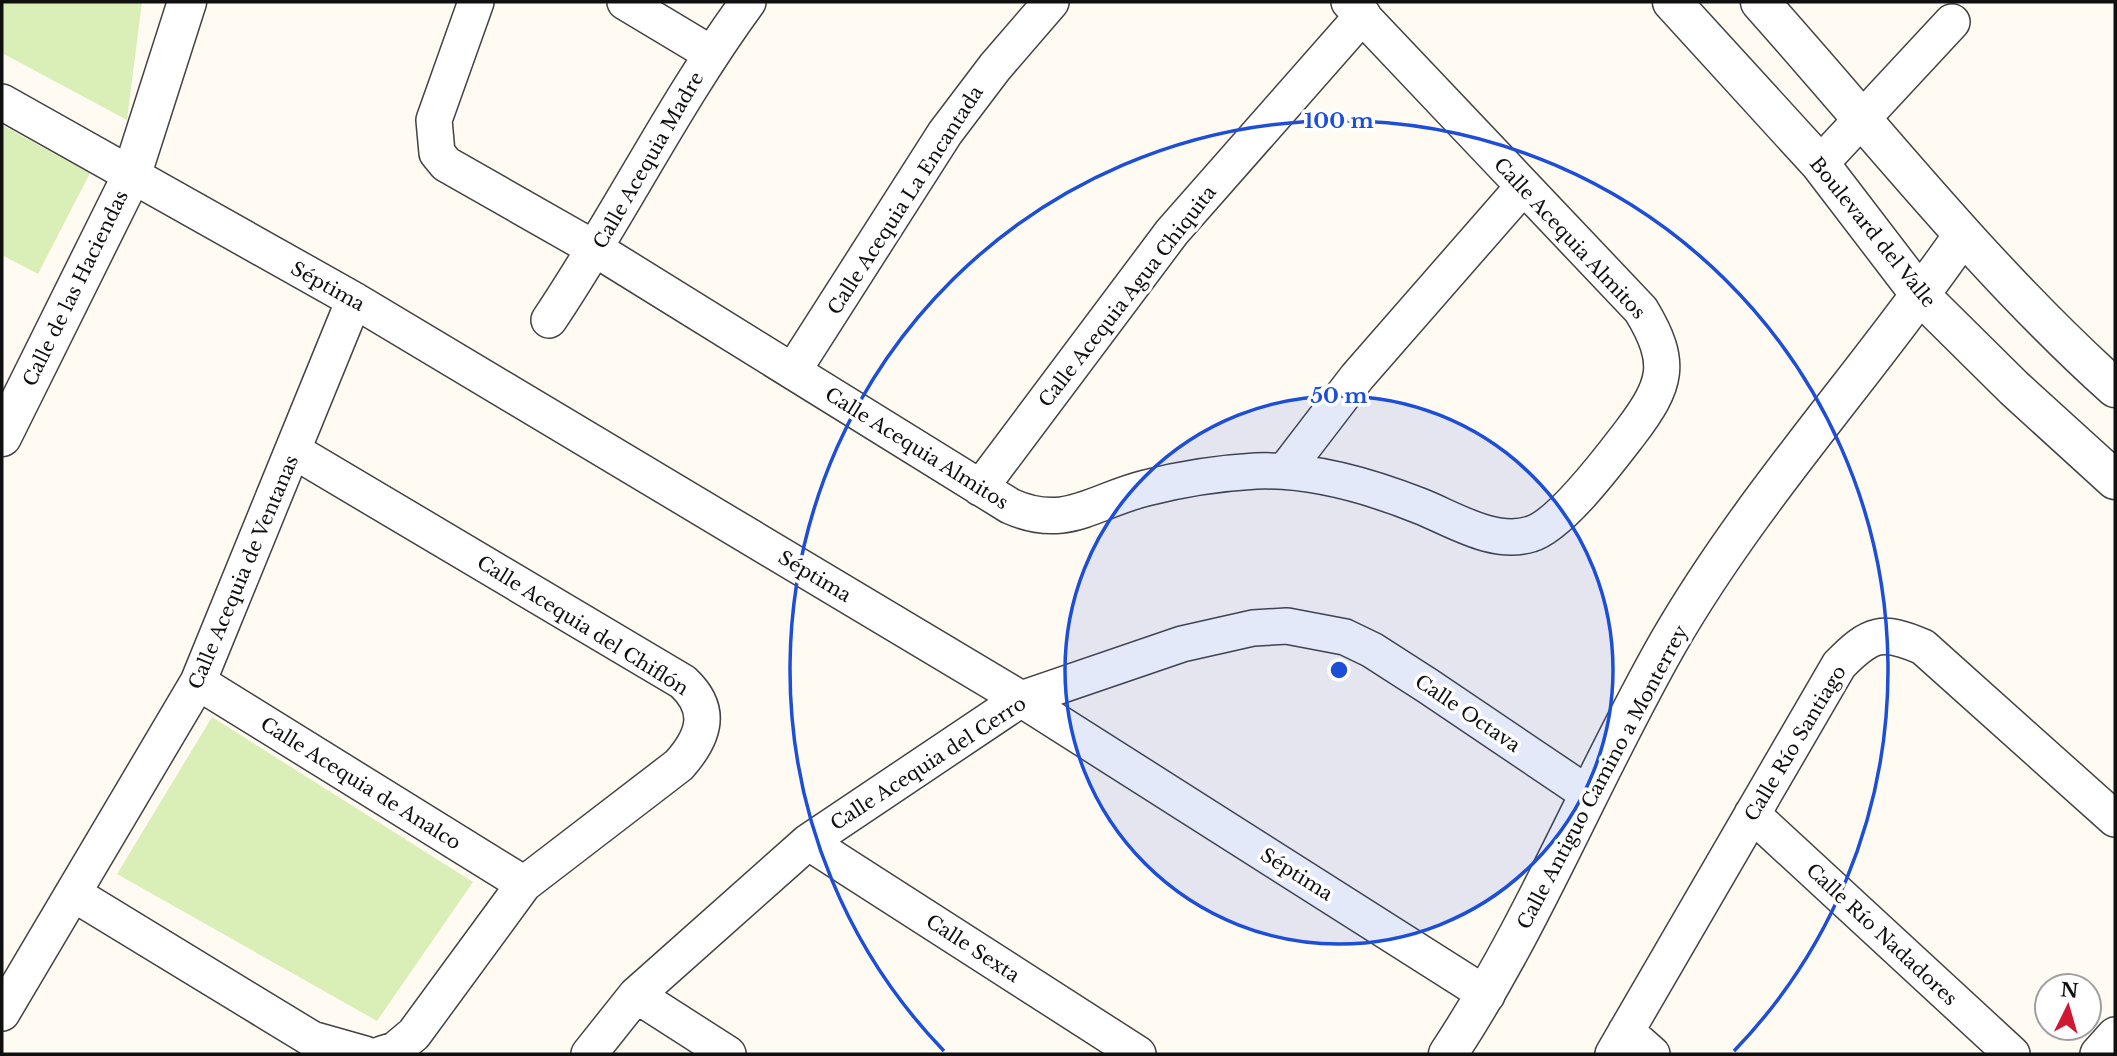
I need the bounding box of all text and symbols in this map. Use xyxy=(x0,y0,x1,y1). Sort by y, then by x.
street label: Calle Acequia Madre xyxy=(588,68,708,253)
street label: Calle Acequia La Encantada xyxy=(823,81,988,319)
text: 100 m xyxy=(1304,108,1374,134)
street label: Boulevard del Valle xyxy=(1805,152,1940,312)
street label: Calle Acequia Almitos xyxy=(1489,153,1650,324)
street label: Calle Acequia Agua Chiquita xyxy=(1034,181,1221,412)
street label: Calle de las Haciendas xyxy=(18,187,133,390)
street label: Séptima xyxy=(287,257,369,316)
street label: Calle Acequia Almitos xyxy=(821,383,1013,514)
text: 50 m xyxy=(1310,383,1368,409)
street label: Calle Acequia de Ventanas xyxy=(184,452,303,693)
street label: Séptima xyxy=(774,546,856,607)
street label: Calle Acequia del Chiflón xyxy=(473,551,693,700)
street label: Calle Antiguo Camino a Monterrey xyxy=(1512,621,1693,933)
centre of rings xyxy=(1327,658,1351,682)
street label: Calle Río Santiago xyxy=(1740,661,1851,825)
street label: Calle Octava xyxy=(1411,670,1525,757)
street label: Calle Acequia del Cerro xyxy=(826,692,1030,835)
street label: Calle Acequia de Analco xyxy=(256,712,465,855)
street label: Séptima xyxy=(1256,843,1337,906)
street label: Calle Río Nadadores xyxy=(1802,859,1962,1010)
street label: Calle Sexta xyxy=(922,910,1024,987)
north arrow xyxy=(2033,972,2103,1042)
text: N xyxy=(2060,978,2079,1003)

